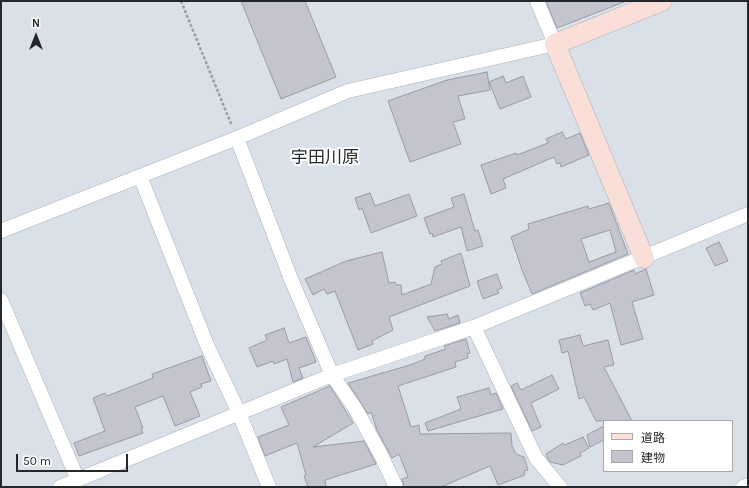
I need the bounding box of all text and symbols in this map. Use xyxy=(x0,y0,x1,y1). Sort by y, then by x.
north arrow xyxy=(16,16,56,56)
text: N xyxy=(32,17,40,30)
district label: 宇田川原 xyxy=(291,148,359,168)
legend xyxy=(603,420,733,472)
text: 道路 xyxy=(641,431,665,445)
scale bar xyxy=(18,446,130,472)
text: 建物 xyxy=(641,451,665,465)
text: 50 m xyxy=(23,454,51,468)

